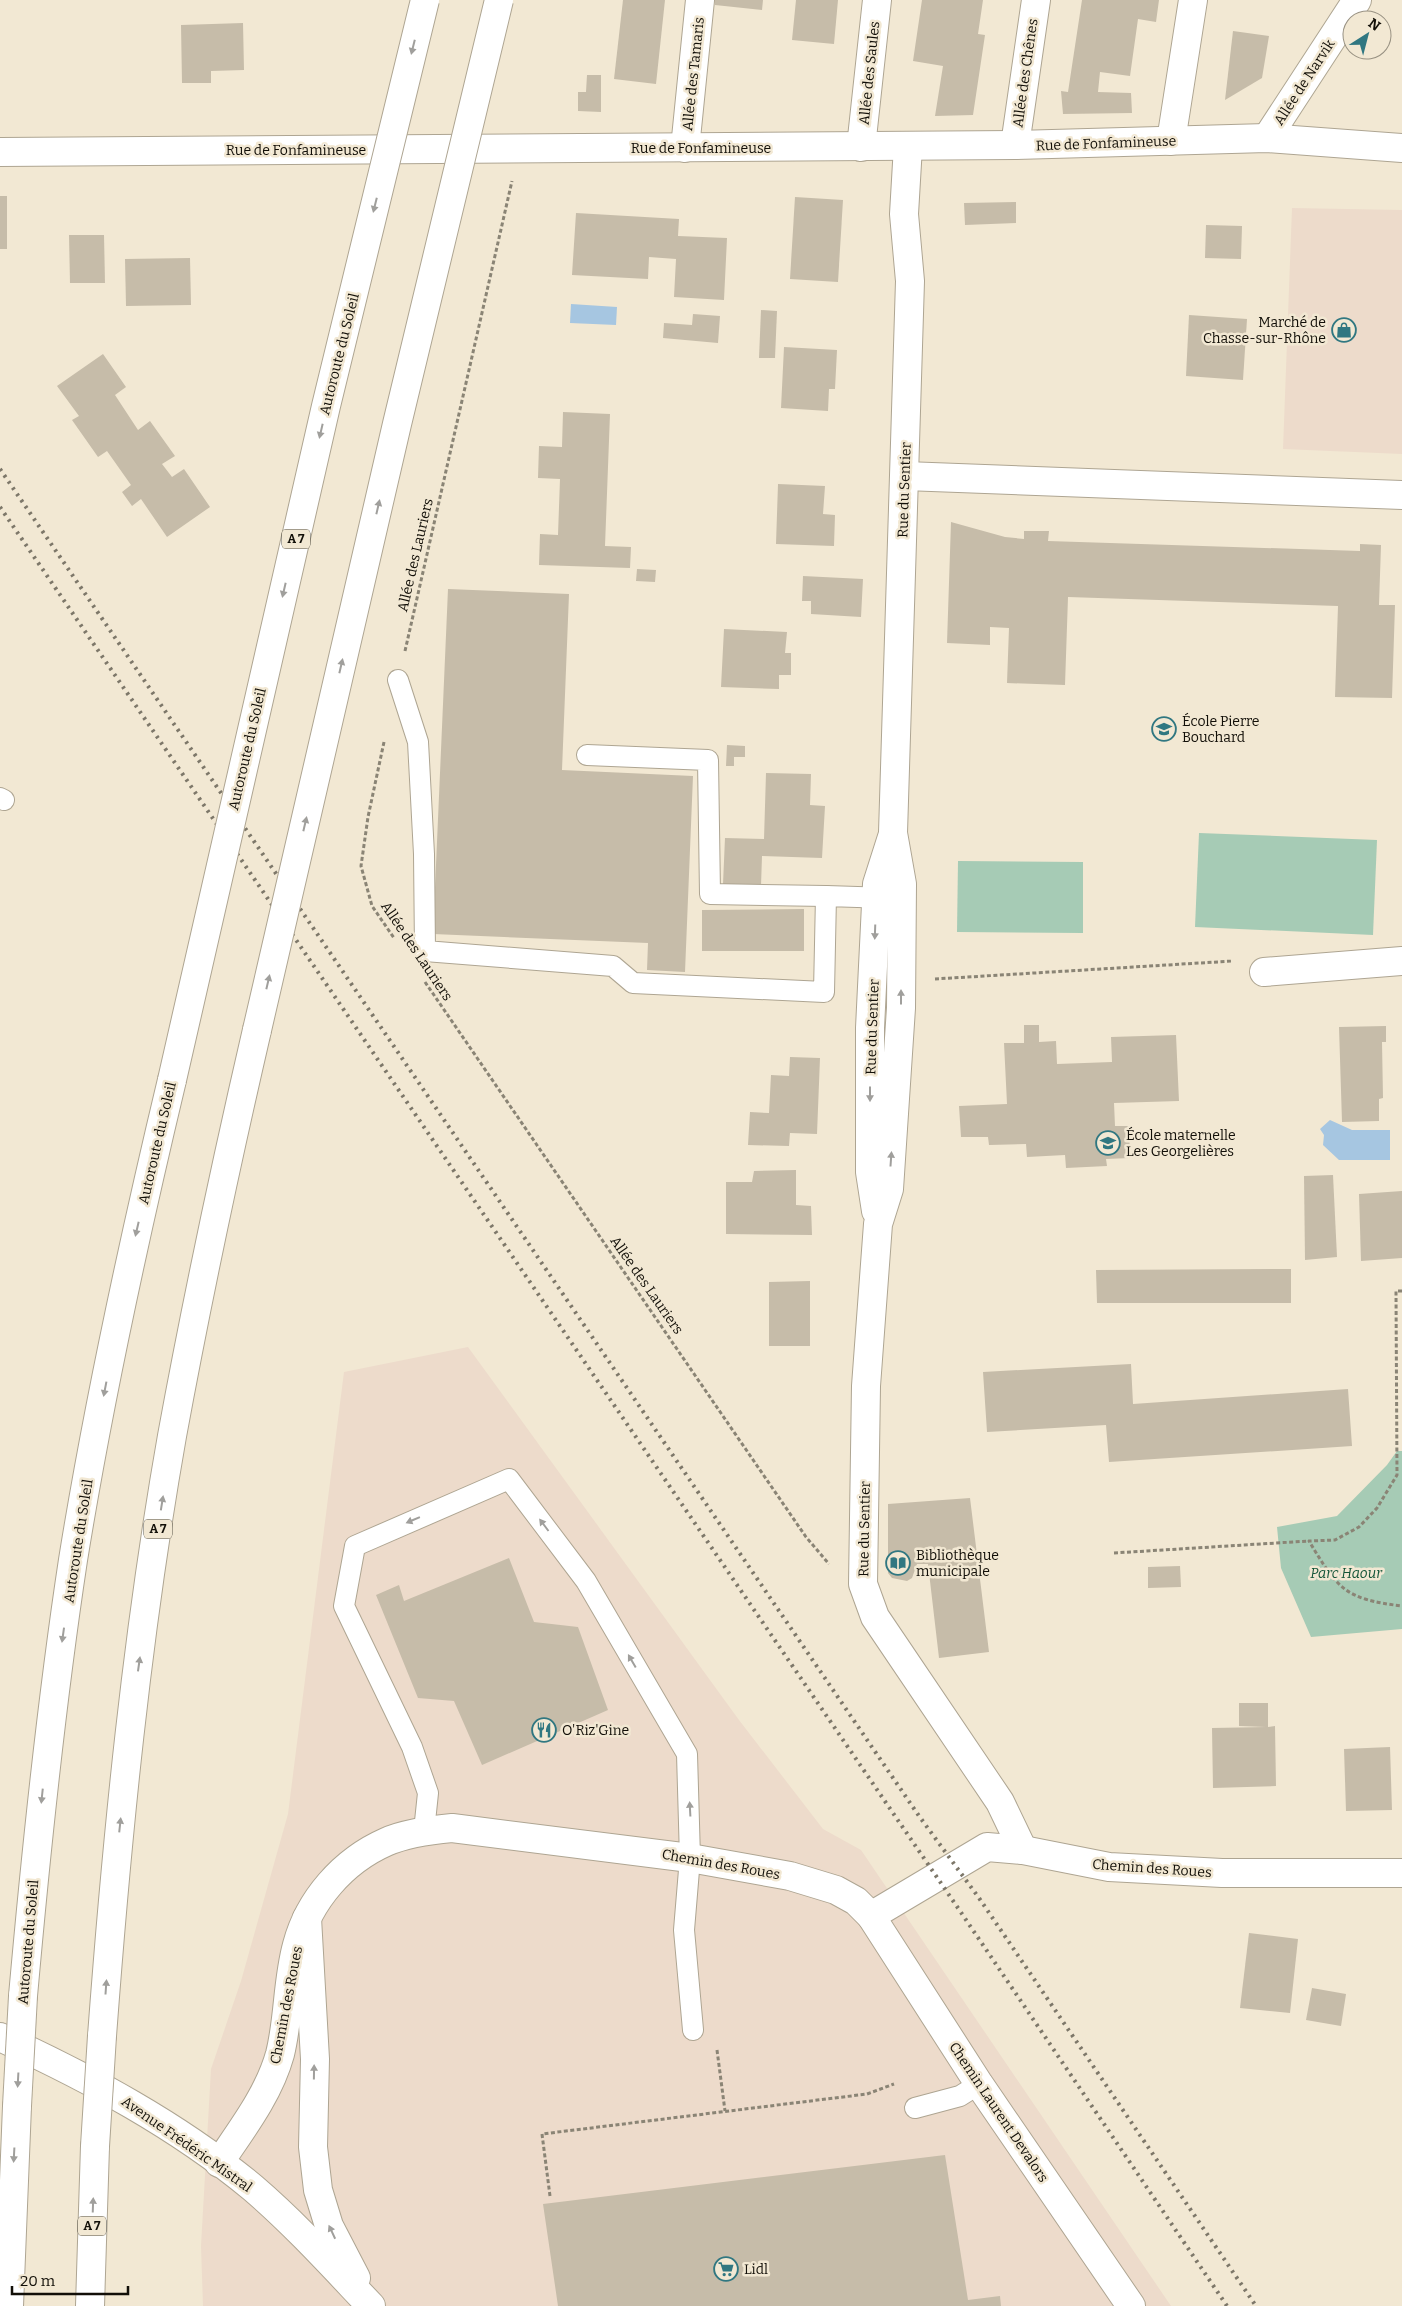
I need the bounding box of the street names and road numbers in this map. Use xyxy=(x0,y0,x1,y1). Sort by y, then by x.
street label: Allée des Tamaris xyxy=(679,16,708,132)
street label: Allée des Chênes xyxy=(1009,18,1042,129)
street label: Allée des Saules xyxy=(856,20,883,126)
street label: Allée de Narvik xyxy=(1270,36,1339,128)
street label: Rue de Fonfamineuse xyxy=(1035,133,1177,154)
street label: Rue de Fonfamineuse xyxy=(631,140,771,157)
street label: Rue de Fonfamineuse xyxy=(226,142,366,159)
street label: Autoroute du Soleil xyxy=(316,291,363,417)
street label: Rue du Sentier xyxy=(894,442,915,538)
street label: Allée des Lauriers xyxy=(394,497,437,613)
road number: A 7 xyxy=(282,530,310,548)
street label: Autoroute du Soleil xyxy=(225,686,270,812)
street label: Allée des Lauriers xyxy=(377,899,456,1004)
street label: Rue du Sentier xyxy=(862,979,883,1075)
street label: Autoroute du Soleil xyxy=(135,1080,180,1206)
street label: Allée des Lauriers xyxy=(606,1233,687,1338)
street label: Autoroute du Soleil xyxy=(60,1478,97,1604)
street label: Rue du Sentier xyxy=(855,1481,874,1577)
road number: A 7 xyxy=(144,1520,172,1538)
street label: Chemin des Roues xyxy=(661,1846,781,1883)
street label: Chemin des Roues xyxy=(1092,1856,1212,1881)
street label: Autoroute du Soleil xyxy=(15,1879,42,2005)
street label: Chemin des Roues xyxy=(267,1945,306,2065)
street label: Chemin Laurent Devalors xyxy=(945,2039,1052,2186)
street label: Avenue Frédéric Mistral xyxy=(118,2093,255,2196)
road number: A 7 xyxy=(78,2216,106,2236)

